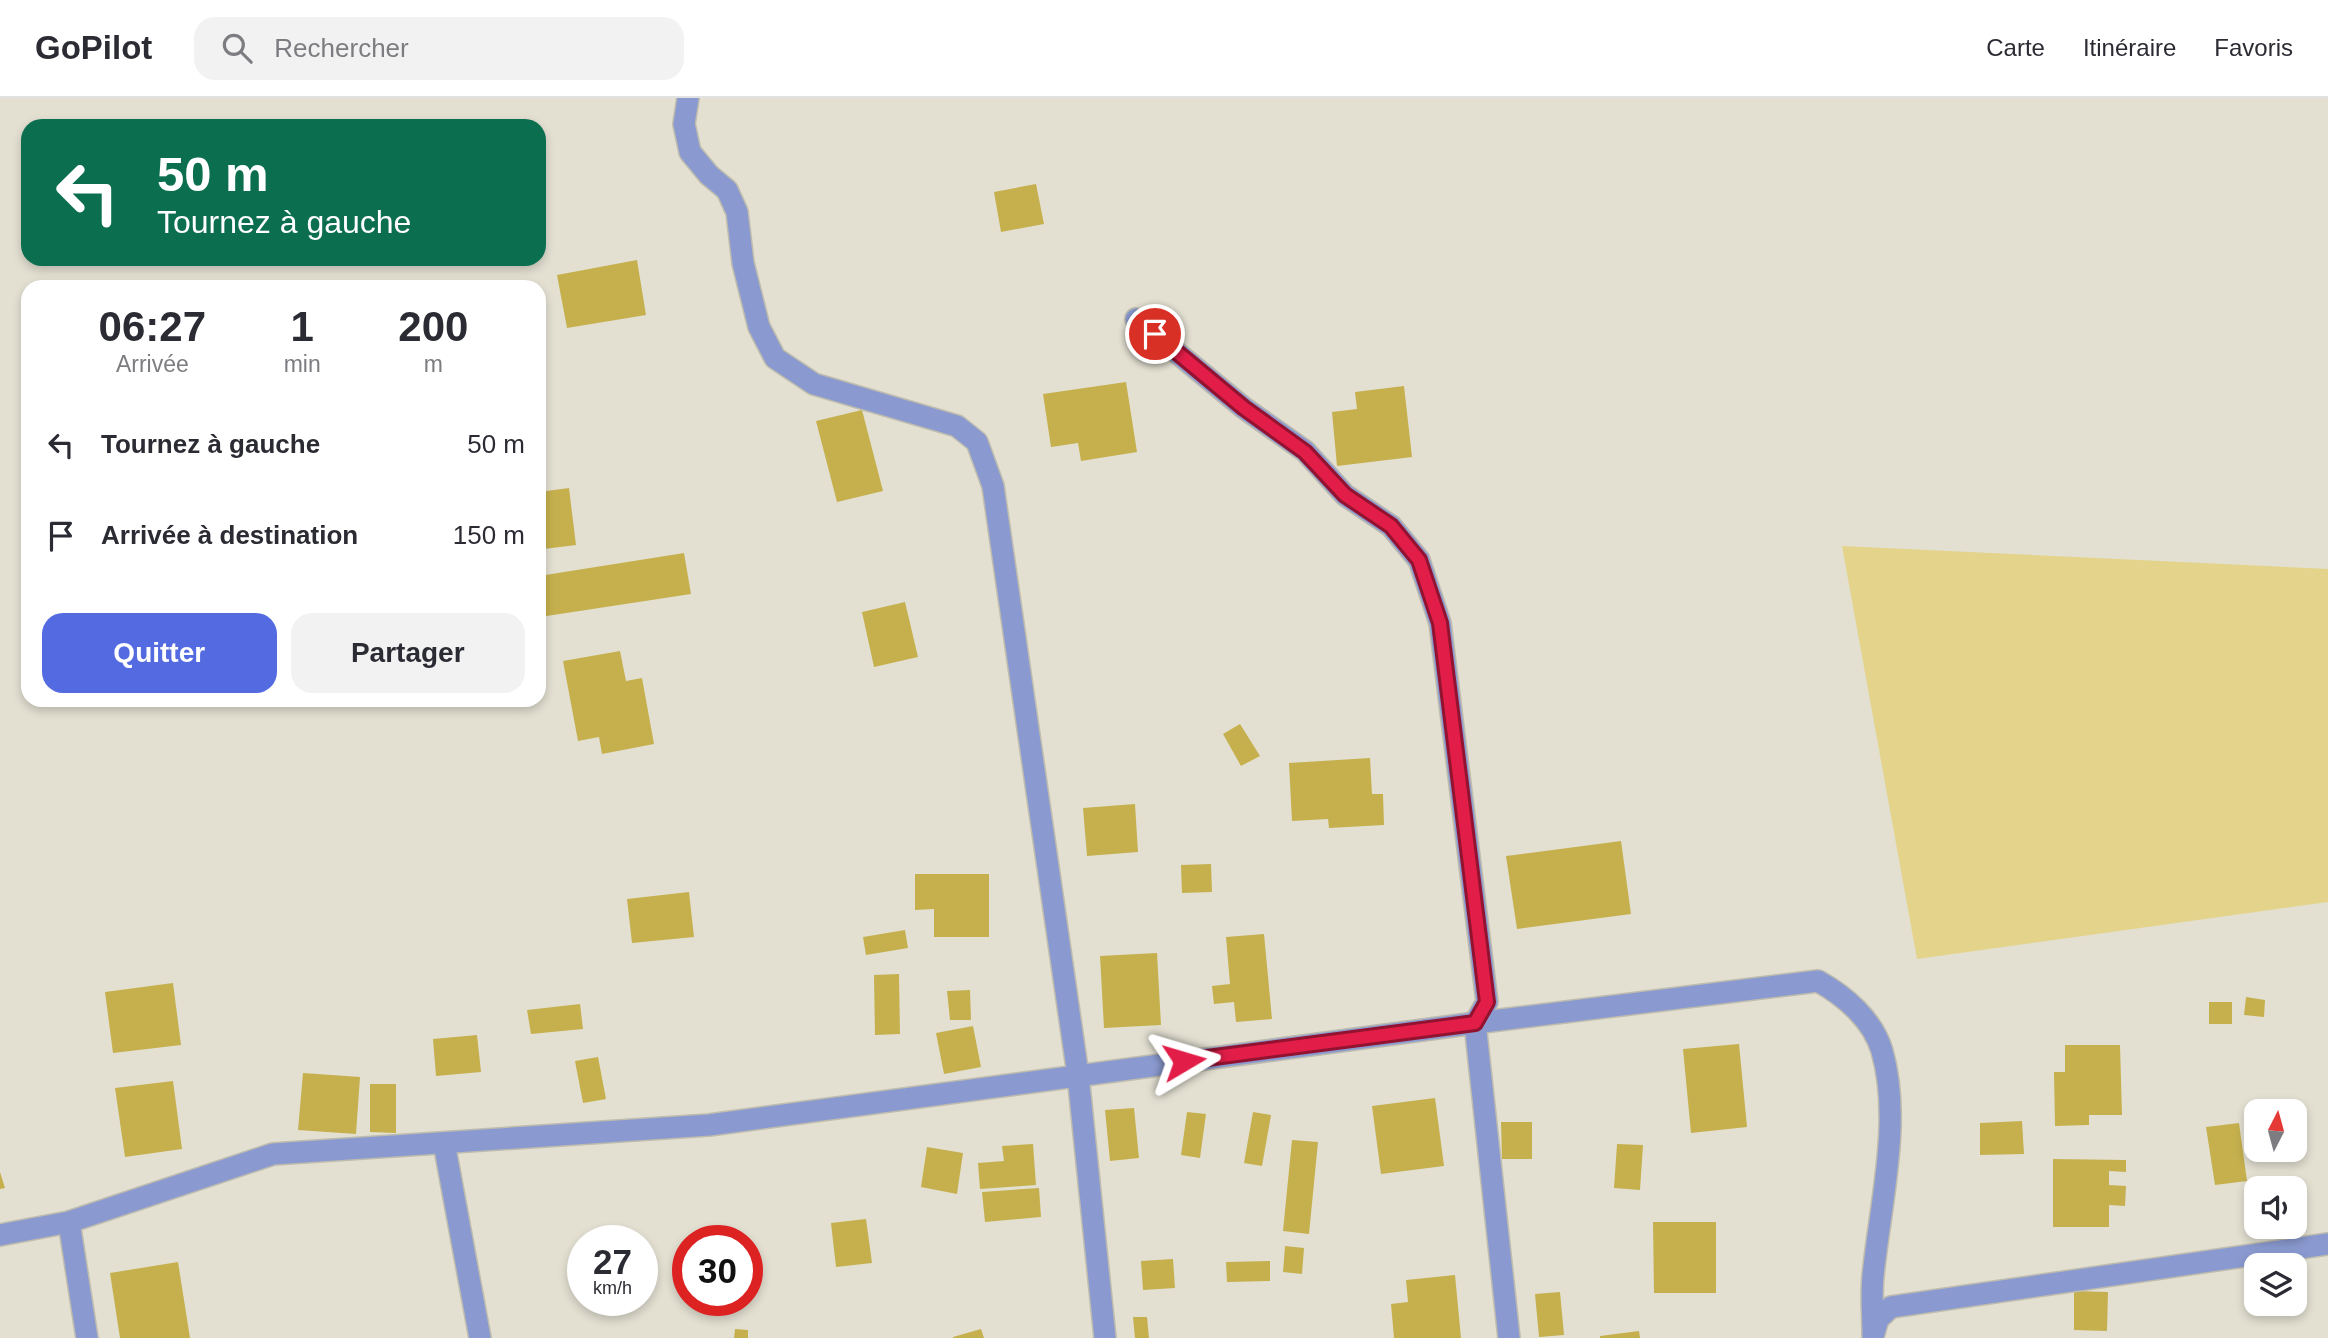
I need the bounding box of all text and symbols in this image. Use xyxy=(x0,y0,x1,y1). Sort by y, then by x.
search box xyxy=(194,17,684,80)
text: GoPilot xyxy=(35,29,152,66)
icon: search xyxy=(218,29,256,67)
text: Rechercher xyxy=(274,33,409,63)
text: Carte xyxy=(1986,34,2045,61)
text: Itinéraire xyxy=(2083,34,2176,61)
text: Favoris xyxy=(2214,34,2293,61)
icon: left xyxy=(42,147,133,238)
text: 50 m xyxy=(157,147,269,201)
text: Tournez à gauche xyxy=(157,204,411,240)
text: 06:27 xyxy=(99,303,206,350)
text: 1 xyxy=(290,303,314,350)
text: 200 xyxy=(398,303,468,350)
pin xyxy=(1125,304,1185,364)
icon: arrive xyxy=(1136,315,1174,353)
text: Arrivée xyxy=(116,351,189,377)
text: min xyxy=(284,351,321,377)
text: m xyxy=(424,351,443,377)
icon: left xyxy=(42,426,80,464)
text: Tournez à gauche xyxy=(101,429,320,459)
text: 50 m xyxy=(467,429,525,459)
icon: arrive xyxy=(42,517,80,555)
text: Arrivée à destination xyxy=(101,520,358,550)
text: 150 m xyxy=(453,520,525,550)
button: Quitter xyxy=(42,613,277,693)
button: Partager xyxy=(291,613,525,693)
position arrow xyxy=(1147,1024,1221,1098)
north arrow xyxy=(2244,1099,2306,1162)
map controls xyxy=(2244,1099,2307,1316)
button: sound xyxy=(2244,1176,2307,1239)
speed limit sign: 30 xyxy=(672,1225,763,1316)
text: 27 xyxy=(593,1242,632,1281)
button: layers xyxy=(2244,1253,2307,1316)
text: km/h xyxy=(593,1278,632,1298)

